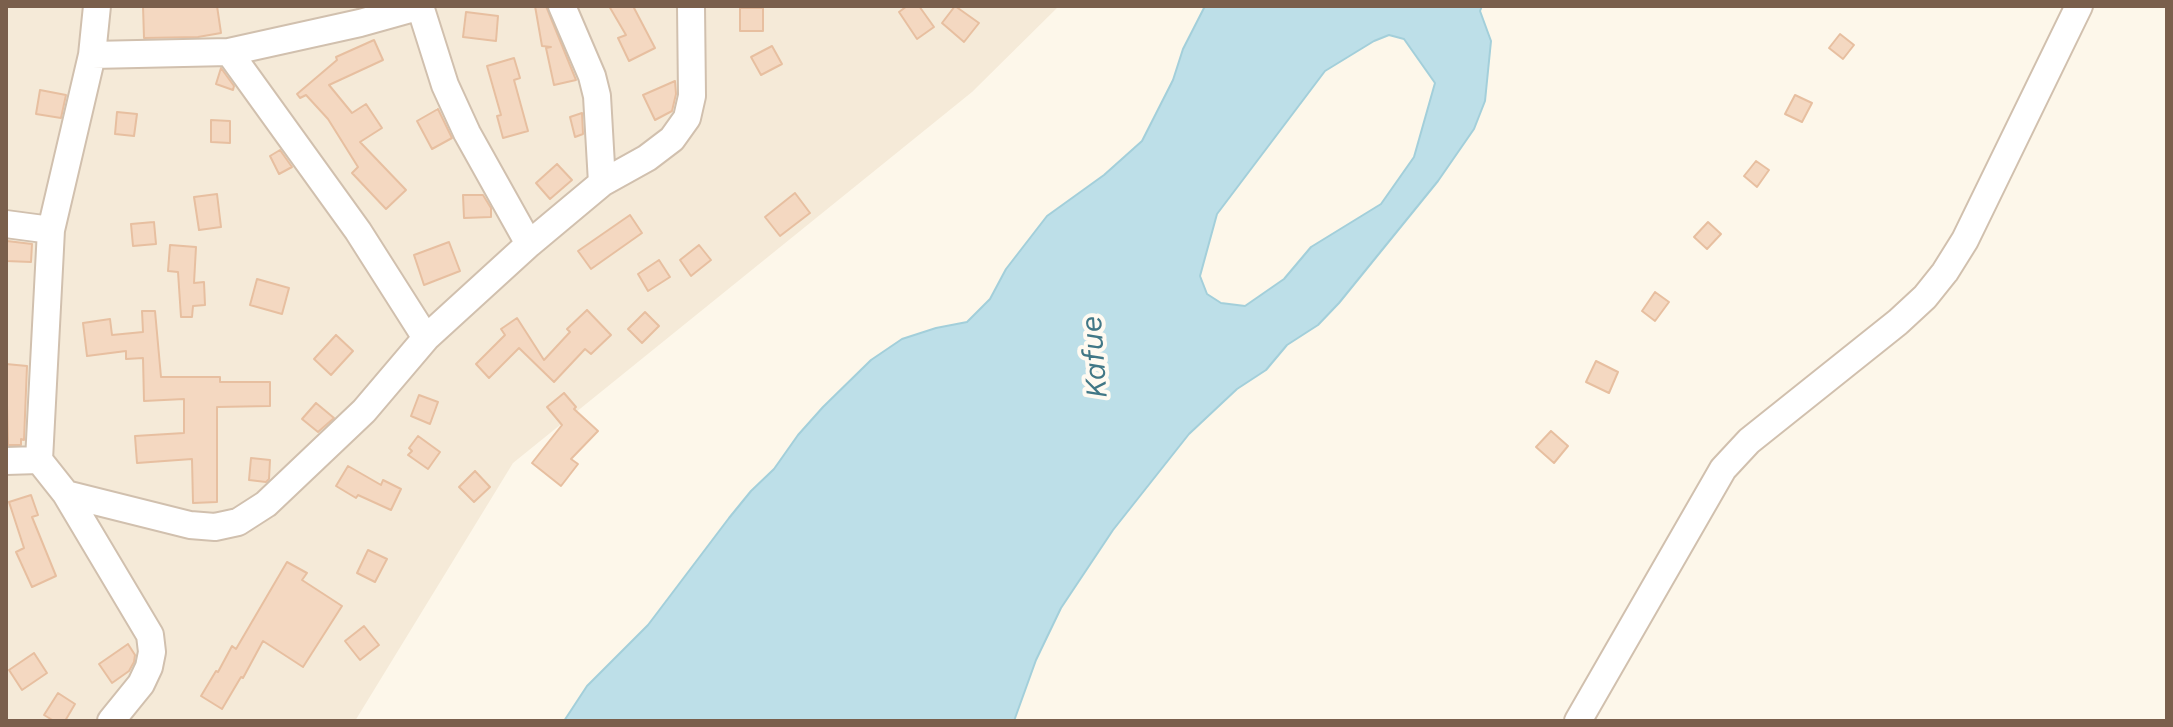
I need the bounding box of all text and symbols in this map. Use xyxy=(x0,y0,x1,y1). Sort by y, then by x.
water label: Kafue xyxy=(1074,314,1116,400)

